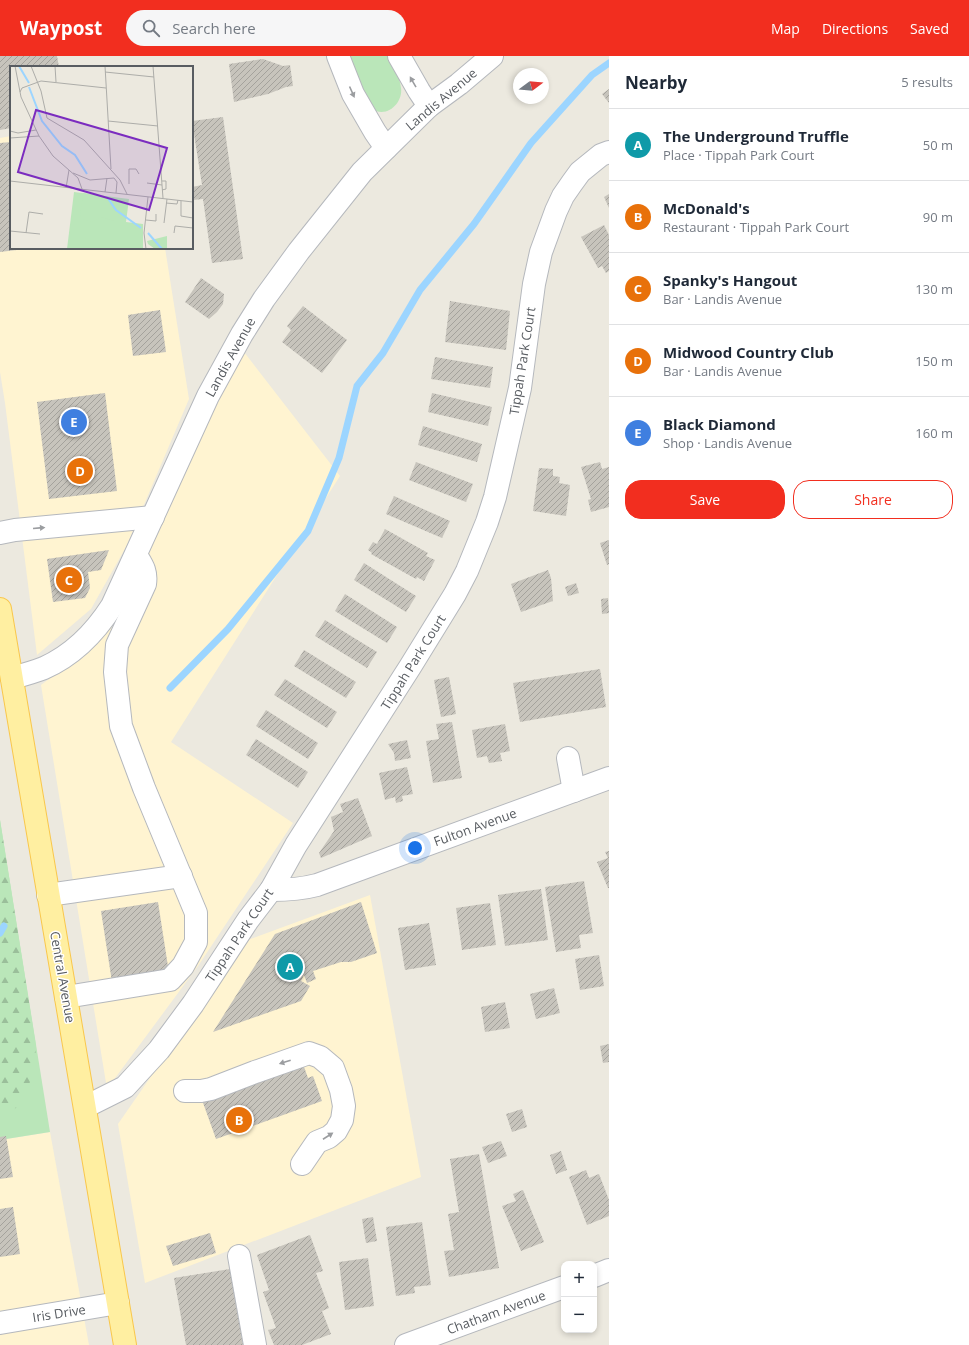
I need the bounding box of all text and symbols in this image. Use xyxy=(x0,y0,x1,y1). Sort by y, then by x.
search box xyxy=(126,10,406,46)
text: Waypost xyxy=(20,15,102,41)
icon: search xyxy=(140,17,162,39)
text: Search here xyxy=(172,18,256,38)
text: Map xyxy=(771,19,800,38)
text: Directions xyxy=(822,19,888,38)
text: Saved xyxy=(910,19,949,38)
street label: Landis Avenue xyxy=(401,64,481,134)
inset map xyxy=(10,66,193,249)
north arrow xyxy=(513,68,549,104)
text: Nearby xyxy=(625,71,687,94)
text: 5 results xyxy=(901,73,953,91)
one-way arrow xyxy=(410,76,417,88)
one-way arrow xyxy=(350,87,356,99)
text: The Underground Truffle xyxy=(663,126,849,146)
text: A xyxy=(634,136,642,154)
text: 50 m xyxy=(923,136,953,154)
text: Place · Tippah Park Court xyxy=(663,146,814,164)
text: McDonald's xyxy=(663,198,750,218)
text: B xyxy=(634,208,642,226)
text: 90 m xyxy=(923,208,953,226)
text: Restaurant · Tippah Park Court xyxy=(663,218,849,236)
text: Spanky's Hangout xyxy=(663,270,797,290)
text: C xyxy=(634,280,642,298)
text: 130 m xyxy=(915,280,953,298)
text: Bar · Landis Avenue xyxy=(663,290,782,308)
street label: Tippah Park Court xyxy=(505,305,540,416)
street label: Landis Avenue xyxy=(201,314,259,400)
text: Midwood Country Club xyxy=(663,342,834,362)
text: D xyxy=(633,352,643,370)
text: 150 m xyxy=(915,352,953,370)
text: Bar · Landis Avenue xyxy=(663,362,782,380)
pin: E xyxy=(61,407,87,437)
text: Black Diamond xyxy=(663,414,776,434)
text: E xyxy=(634,424,642,442)
text: 160 m xyxy=(915,424,953,442)
text: Shop · Landis Avenue xyxy=(663,434,792,452)
pin: D xyxy=(67,456,93,486)
button: Save xyxy=(625,480,785,519)
button: Share xyxy=(793,480,953,519)
one-way arrow xyxy=(33,524,45,531)
pin: C xyxy=(56,565,82,595)
street label: Tippah Park Court xyxy=(376,611,450,713)
street label: Fulton Avenue xyxy=(431,804,519,850)
your location xyxy=(405,838,425,858)
street label: Tippah Park Court xyxy=(201,884,277,985)
street label: Central Avenue xyxy=(46,930,80,1024)
pin: A xyxy=(277,952,303,982)
one-way arrow xyxy=(279,1059,291,1065)
pin: B xyxy=(226,1105,252,1135)
one-way arrow xyxy=(322,1133,334,1140)
map controls xyxy=(561,1261,597,1333)
button: + xyxy=(561,1261,597,1297)
street label: Chatham Avenue xyxy=(444,1286,548,1338)
button: − xyxy=(561,1297,597,1333)
street label: Iris Drive xyxy=(31,1300,87,1326)

